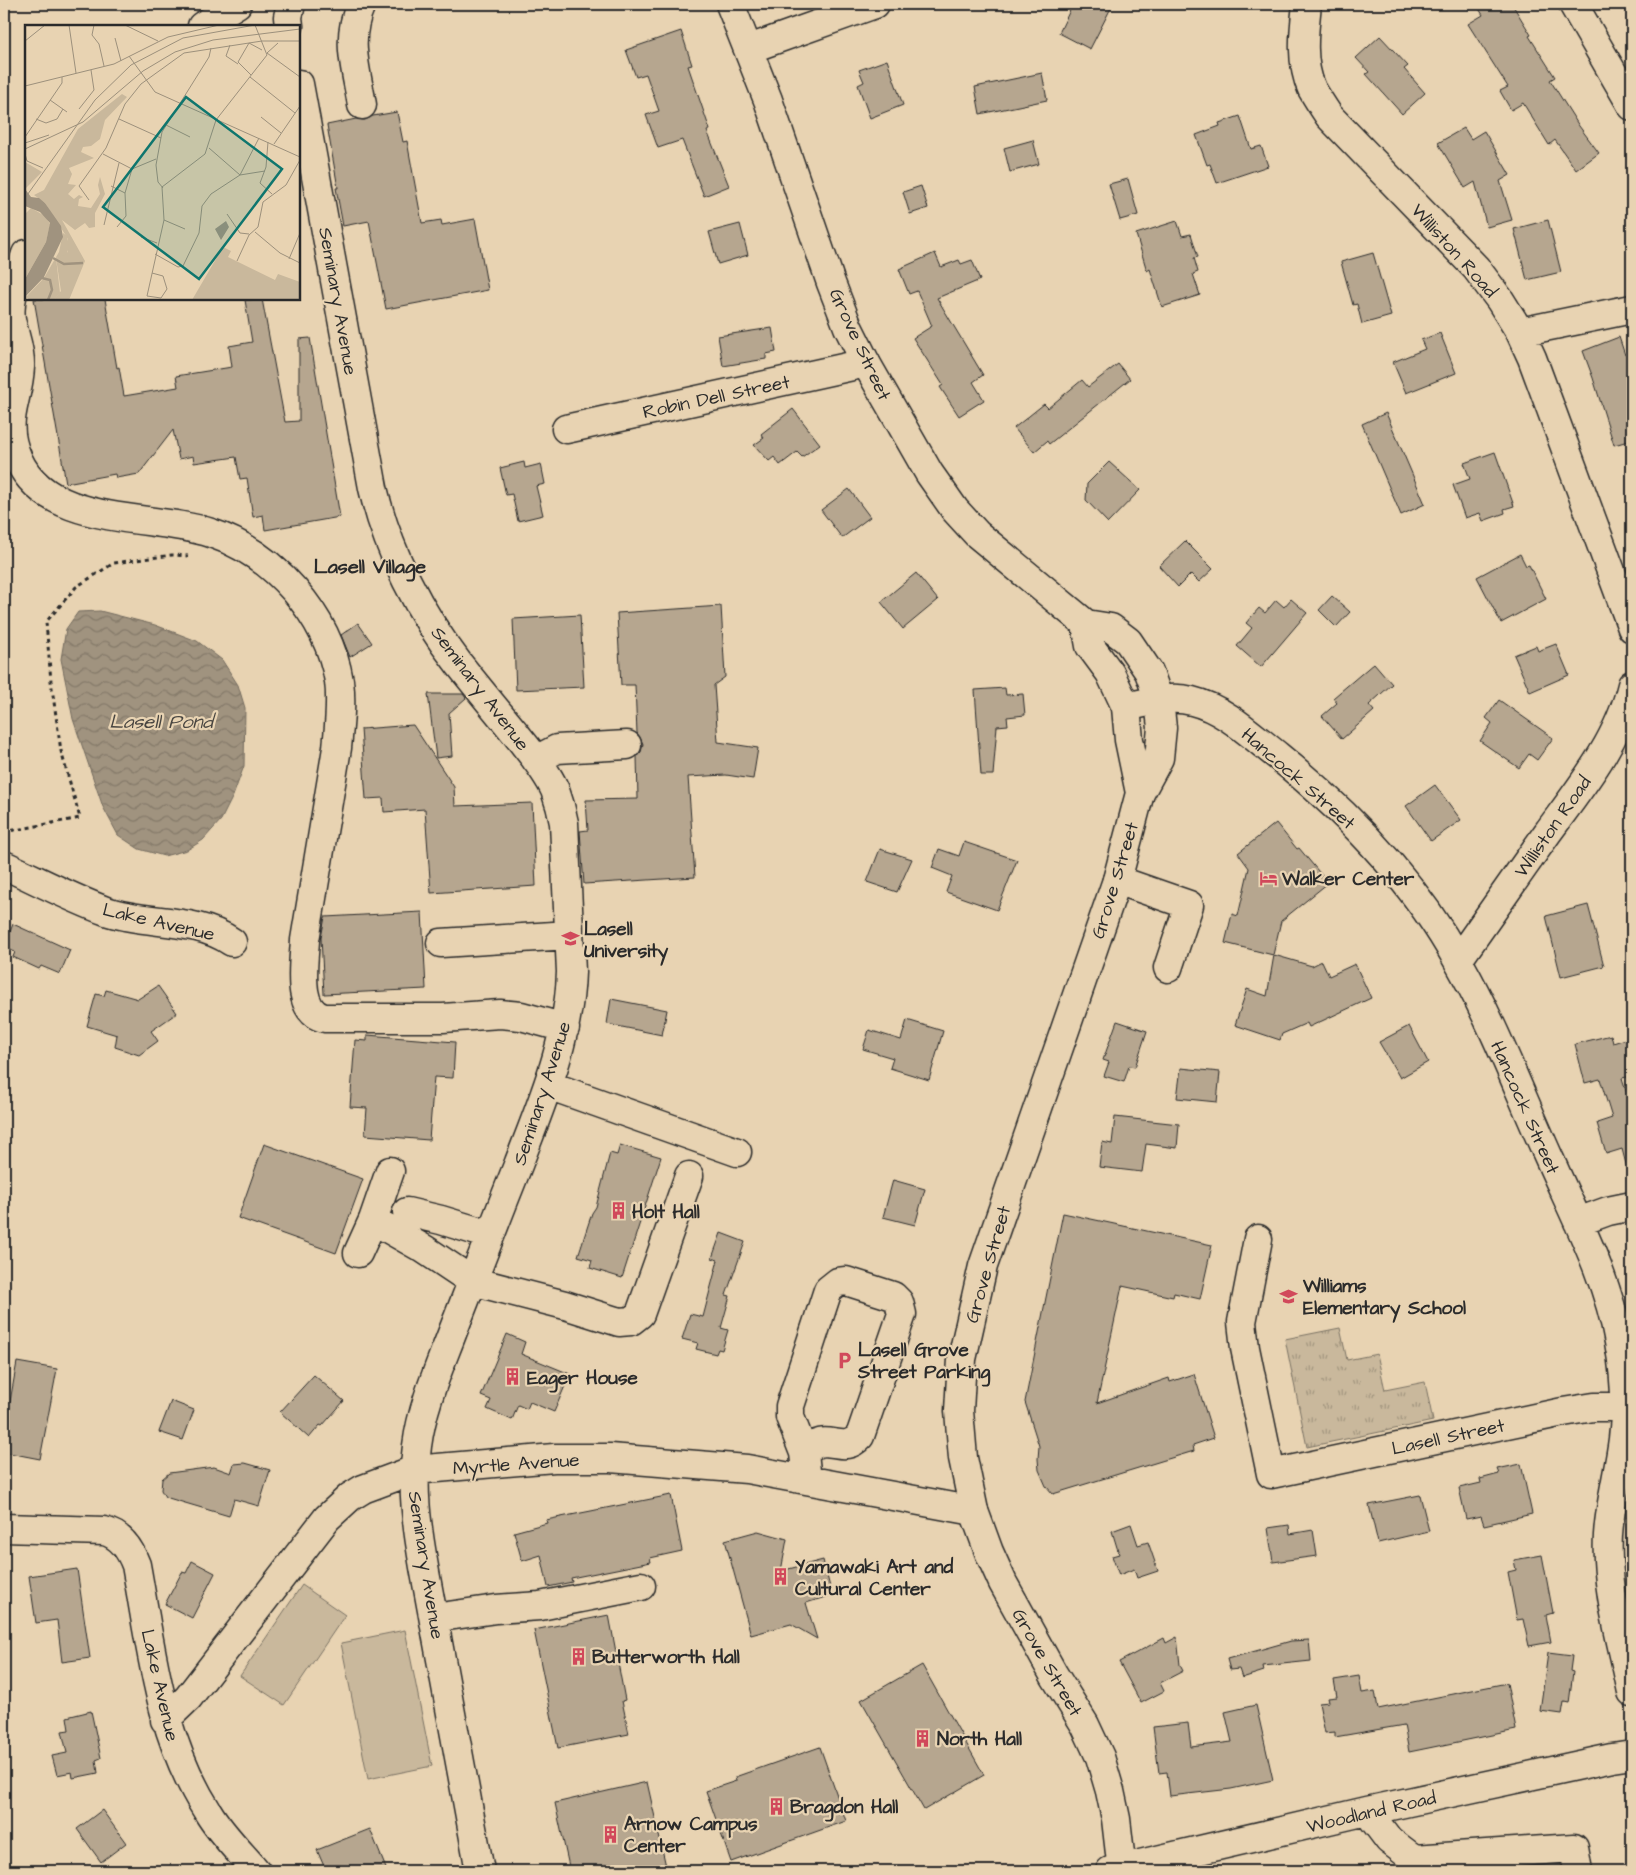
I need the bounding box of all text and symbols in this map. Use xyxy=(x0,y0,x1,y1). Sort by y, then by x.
inset map xyxy=(25,25,300,300)
street label: Williston Road xyxy=(1404,198,1504,304)
street label: Seminary Avenue xyxy=(310,225,364,377)
street label: Grove Street xyxy=(822,284,898,405)
street label: Robin Dell Street xyxy=(640,369,793,426)
district label: Lasell Village xyxy=(314,553,426,582)
street label: Seminary Avenue xyxy=(423,621,536,757)
water label: Lasell Pond xyxy=(109,708,216,736)
street label: Hancock Street xyxy=(1235,722,1361,837)
street label: Williston Road xyxy=(1508,770,1598,883)
street label: Grove Street xyxy=(1085,818,1146,942)
place label: Walker Center xyxy=(1281,866,1415,893)
hotel icon: Walker Center xyxy=(1258,868,1278,888)
street label: Lake Avenue xyxy=(100,896,217,948)
place label: Lasell University xyxy=(584,916,669,966)
school or university icon: Lasell University xyxy=(560,929,580,949)
street label: Seminary Avenue xyxy=(506,1018,579,1169)
street label: Hancock Street xyxy=(1483,1037,1566,1179)
place label: Holt Hall xyxy=(632,1199,700,1226)
building icon: Holt Hall xyxy=(608,1201,628,1221)
street label: Grove Street xyxy=(959,1202,1018,1326)
place label: Williams Elementary School xyxy=(1302,1273,1466,1323)
school or university icon: Williams Elementary School xyxy=(1279,1286,1299,1306)
place label: Lasell Grove Street Parking xyxy=(857,1337,991,1387)
parking icon: Lasell Grove Street Parking xyxy=(834,1350,854,1370)
place label: Eager House xyxy=(527,1365,638,1393)
building icon: Eager House xyxy=(503,1367,523,1387)
street label: Lasell Street xyxy=(1389,1412,1508,1463)
street label: Myrtle Avenue xyxy=(452,1447,580,1483)
street label: Seminary Avenue xyxy=(399,1489,451,1641)
place label: Yamawaki Art and Cultural Center xyxy=(795,1554,954,1603)
building icon: Yamawaki Art and Cultural Center xyxy=(771,1567,791,1587)
street label: Grove Street xyxy=(1005,1604,1089,1722)
street label: Lake Avenue xyxy=(134,1627,186,1744)
place label: Butterworth Hall xyxy=(592,1644,740,1671)
building icon: Butterworth Hall xyxy=(568,1646,588,1666)
place label: North Hall xyxy=(937,1726,1022,1753)
building icon: North Hall xyxy=(913,1728,933,1748)
street label: Woodland Road xyxy=(1304,1784,1439,1840)
place label: Bragdon Hall xyxy=(790,1794,898,1822)
building icon: Bragdon Hall xyxy=(766,1796,786,1816)
place label: Arnow Campus Center xyxy=(624,1811,758,1860)
building icon: Arnow Campus Center xyxy=(600,1824,620,1844)

